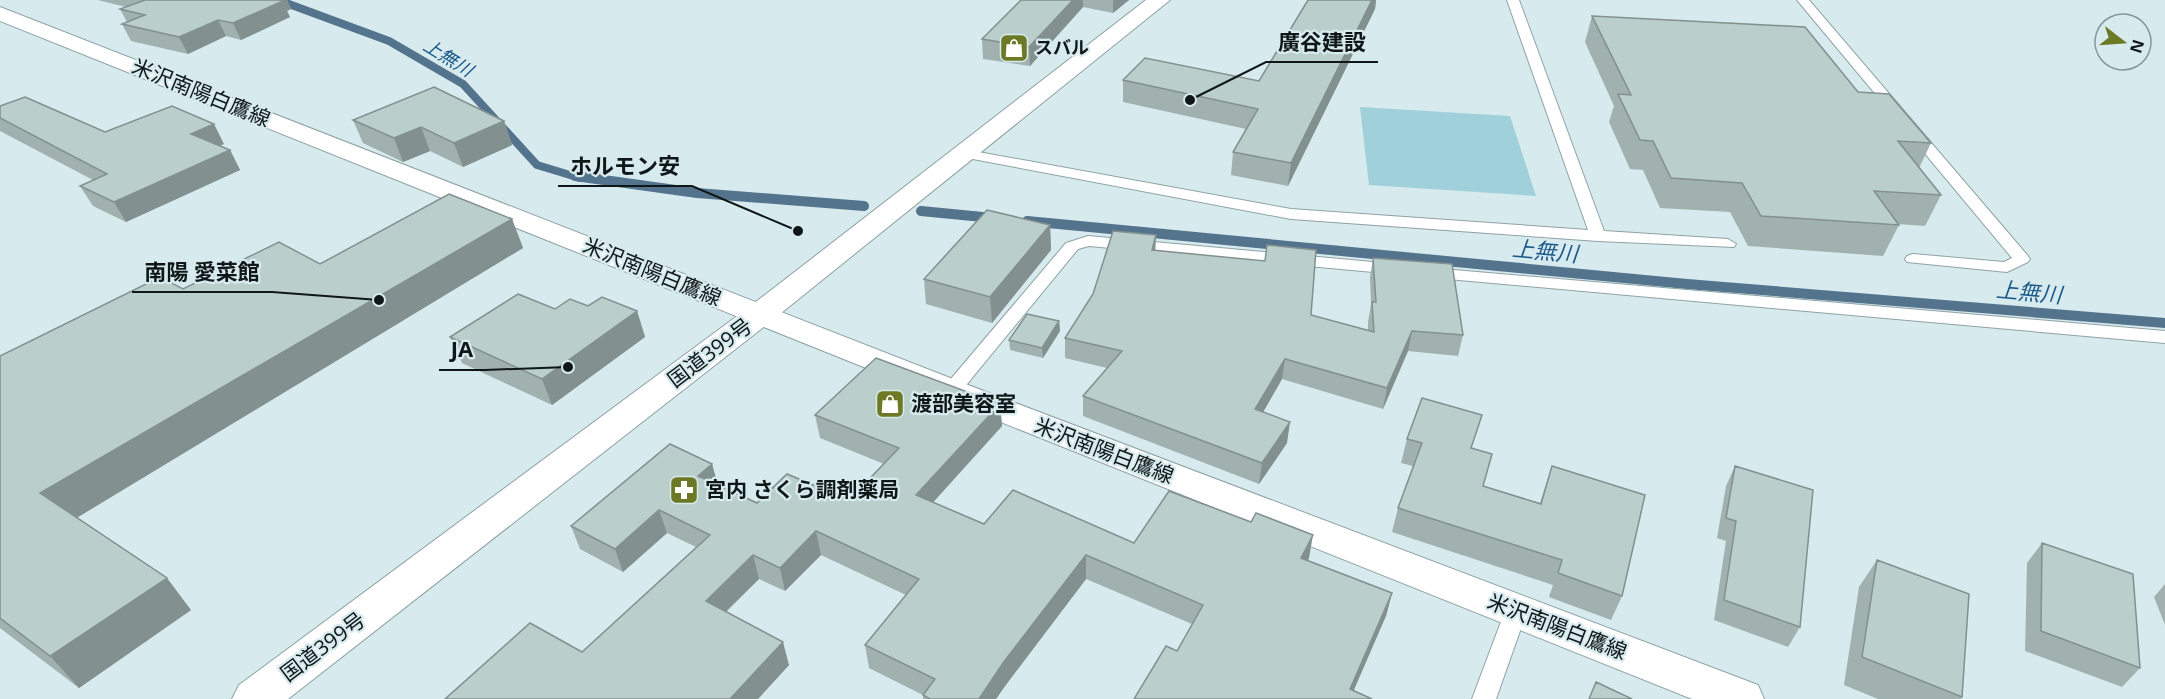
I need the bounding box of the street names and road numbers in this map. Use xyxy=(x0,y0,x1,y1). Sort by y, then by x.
street label: 米沢南陽白鷹線 xyxy=(128,52,275,133)
street label: 米沢南陽白鷹線 xyxy=(579,231,726,312)
street label: 国道399号 xyxy=(661,311,757,393)
street label: 米沢南陽白鷹線 xyxy=(1031,411,1178,489)
street label: 米沢南陽白鷹線 xyxy=(1484,587,1631,665)
street label: 国道399号 xyxy=(274,605,370,687)

